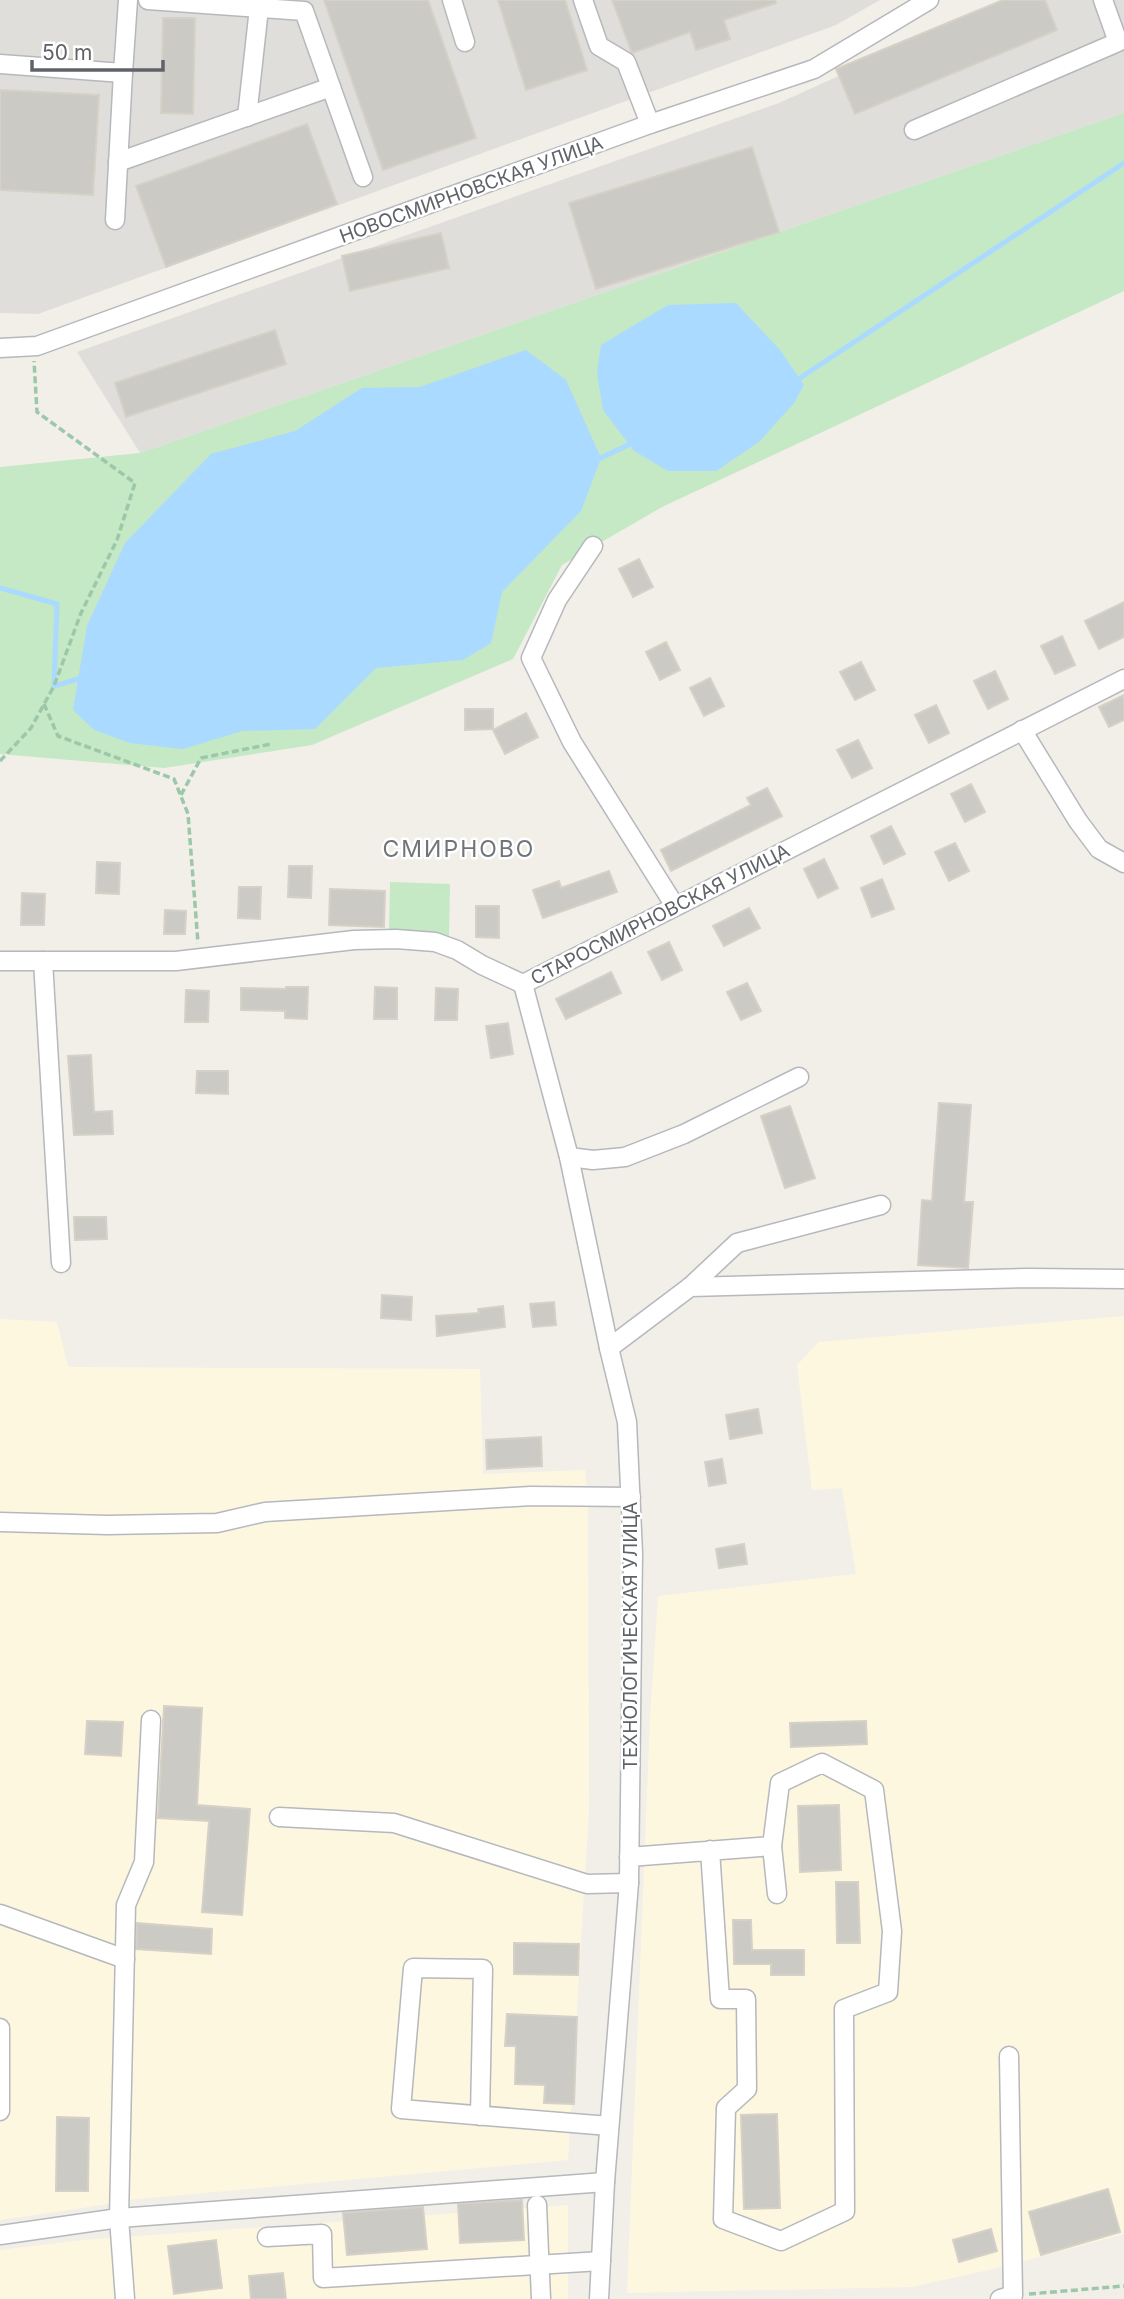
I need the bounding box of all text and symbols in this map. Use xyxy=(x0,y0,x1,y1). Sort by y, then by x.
scale bar xyxy=(32,28,163,72)
text: 50 m xyxy=(42,40,92,65)
street label: НОВОСМИРНОВСКАЯ УЛИЦА xyxy=(336,131,606,248)
district label: СМИРНОВО xyxy=(383,835,535,863)
street label: СТАРОСМИРНОВСКАЯ УЛИЦА xyxy=(527,839,794,990)
street label: ТЕХНОЛОГИЧЕСКАЯ УЛИЦА xyxy=(619,1502,642,1770)

